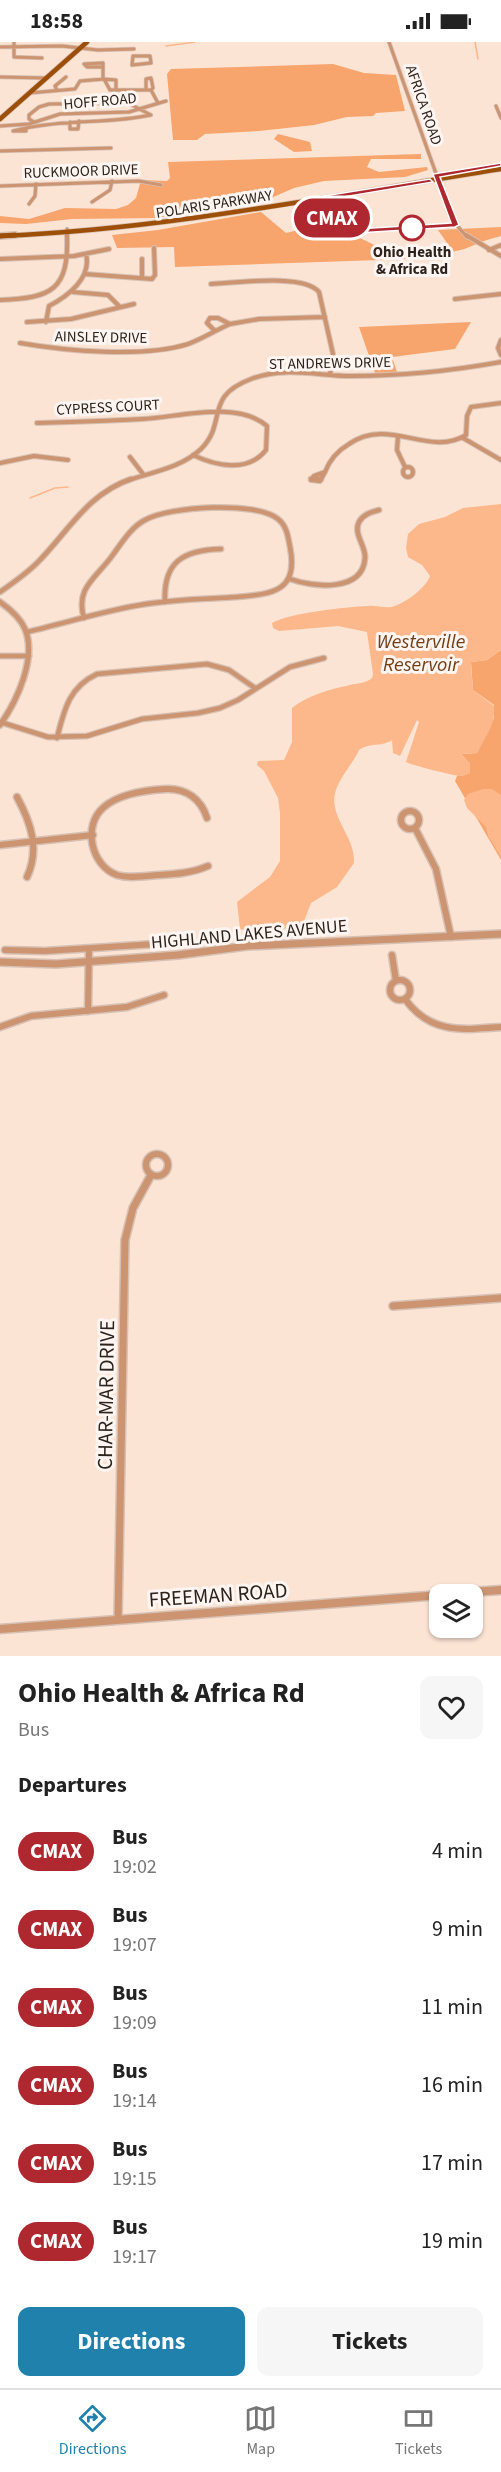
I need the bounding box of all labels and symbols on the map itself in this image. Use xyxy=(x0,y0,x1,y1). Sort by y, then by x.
street label: AFRICA ROAD xyxy=(400,62,447,148)
street label: HOFF ROAD xyxy=(63,88,137,115)
street label: RUCKMOOR DRIVE xyxy=(23,159,139,184)
street label: POLARIS PARKWAY xyxy=(155,185,274,224)
line badge: CMAX xyxy=(290,198,374,237)
marker: Ohio Health & Africa Rd xyxy=(399,215,425,241)
place label: Ohio Health & Africa Rd xyxy=(373,242,451,280)
street label: AINSLEY DRIVE xyxy=(55,326,147,349)
street label: ST ANDREWS DRIVE xyxy=(269,352,391,375)
street label: CYPRESS COURT xyxy=(56,394,160,421)
water label: Westerville Reservoir xyxy=(377,628,465,679)
street label: HIGHLAND LAKES AVENUE xyxy=(150,913,348,956)
street label: CHAR-MAR DRIVE xyxy=(90,1320,122,1470)
street label: FREEMAN ROAD xyxy=(148,1575,288,1615)

